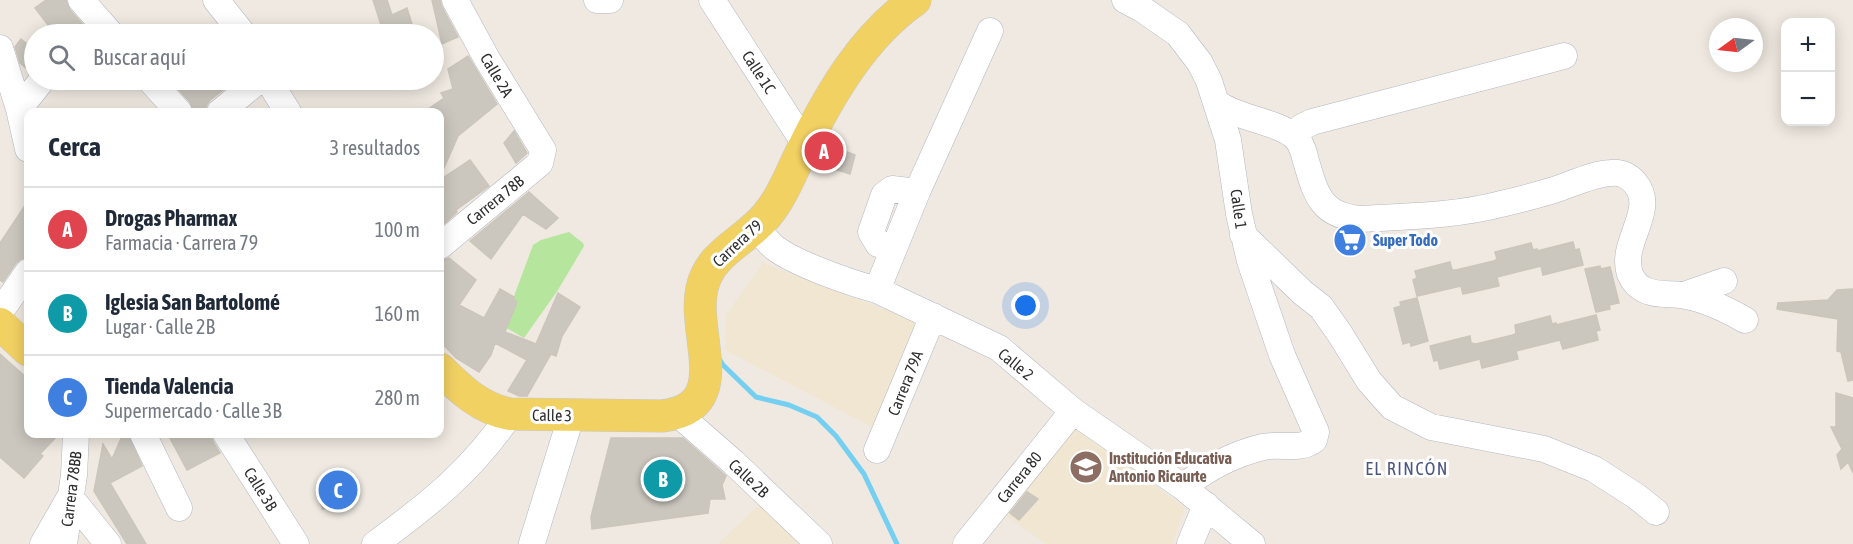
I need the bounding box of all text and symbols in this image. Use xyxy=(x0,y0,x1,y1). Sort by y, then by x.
north arrow xyxy=(1709,18,1763,72)
map controls xyxy=(1781,18,1835,126)
button: + xyxy=(1781,18,1835,72)
search box xyxy=(24,24,444,90)
icon: search xyxy=(45,41,78,74)
text: Buscar aquí xyxy=(93,44,186,70)
street label: Calle 1C xyxy=(739,47,779,97)
street label: Calle 2A xyxy=(477,50,517,100)
button: − xyxy=(1781,72,1835,126)
pin: A xyxy=(804,128,844,174)
text: Cerca xyxy=(48,132,101,162)
text: 3 resultados xyxy=(330,136,420,159)
street label: Carrera 78B xyxy=(463,171,527,228)
street label: Calle 1 xyxy=(1227,188,1251,230)
text: Drogas Pharmax xyxy=(105,205,237,231)
street label: Carrera 79 xyxy=(709,216,765,270)
text: A xyxy=(63,218,72,241)
text: 100 m xyxy=(375,218,420,241)
supermarket icon: Super Todo xyxy=(1332,222,1368,258)
text: Farmacia · Carrera 79 xyxy=(105,231,258,254)
place label: Super Todo xyxy=(1373,231,1438,249)
text: Iglesia San Bartolomé xyxy=(105,289,280,315)
your location xyxy=(1011,291,1040,320)
text: B xyxy=(63,302,72,325)
text: 160 m xyxy=(375,302,420,325)
text: Lugar · Calle 2B xyxy=(105,315,215,338)
street label: Calle 2 xyxy=(995,344,1037,384)
street label: Carrera 79A xyxy=(884,348,926,418)
text: Tienda Valencia xyxy=(105,373,234,399)
text: C xyxy=(63,386,72,409)
text: 280 m xyxy=(375,386,420,409)
text: Supermercado · Calle 3B xyxy=(105,399,282,422)
street label: Calle 3 xyxy=(532,406,572,424)
street label: Carrera 80 xyxy=(993,448,1045,506)
school or university icon: Institución Educativa Antonio Ricaurte xyxy=(1068,449,1104,485)
place label: Institución Educativa Antonio Ricaurte xyxy=(1108,449,1232,485)
street label: Carrera 78BB xyxy=(57,450,85,528)
street label: Calle 2B xyxy=(725,455,773,501)
pin: B xyxy=(644,456,682,502)
district label: EL RINCÓN xyxy=(1365,458,1449,479)
street label: Calle 3B xyxy=(241,464,281,514)
pin: C xyxy=(318,468,358,512)

